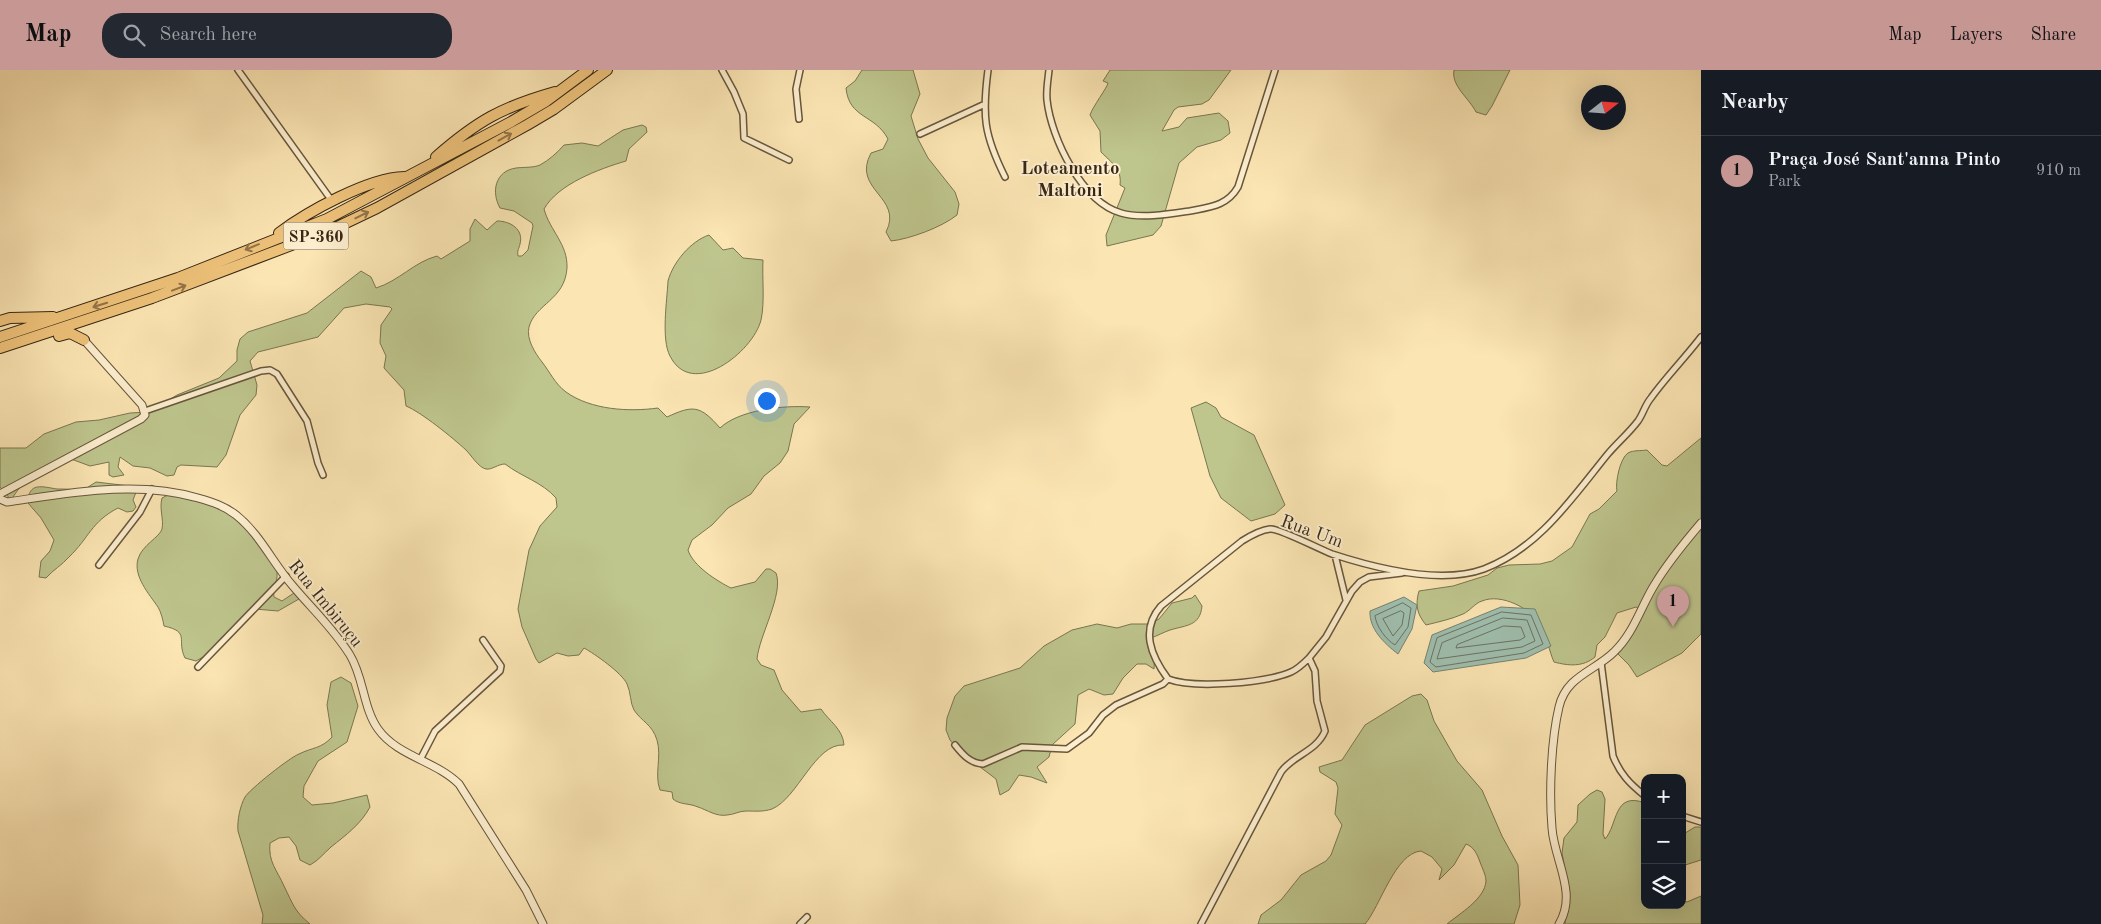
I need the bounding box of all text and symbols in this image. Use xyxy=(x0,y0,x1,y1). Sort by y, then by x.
search box xyxy=(102,13,452,58)
icon: search xyxy=(120,21,148,49)
text: Map xyxy=(25,23,72,47)
text: Search here xyxy=(160,26,257,45)
text: Map xyxy=(1888,26,1922,44)
text: Layers xyxy=(1950,26,2002,44)
text: Share xyxy=(2030,26,2076,44)
north arrow xyxy=(1581,85,1626,130)
text: Nearby xyxy=(1721,92,1789,113)
one-way arrow xyxy=(497,132,512,142)
text: Praça José Sant'anna Pinto xyxy=(1768,151,2001,170)
district label: Loteamento Maltoni xyxy=(1020,160,1120,201)
text: 1 xyxy=(1732,163,1742,179)
text: 910 m xyxy=(2036,163,2081,179)
text: Park xyxy=(1768,174,1801,190)
one-way arrow xyxy=(354,210,369,220)
road number: SP-360 xyxy=(284,223,348,250)
one-way arrow xyxy=(245,243,260,253)
one-way arrow xyxy=(171,283,186,292)
one-way arrow xyxy=(93,301,109,310)
your location xyxy=(754,388,780,414)
street label: Rua Um xyxy=(1278,512,1345,551)
street label: Rua Imbiruçu xyxy=(285,557,366,651)
pin: 1 xyxy=(1657,586,1689,627)
map controls xyxy=(1641,774,1686,909)
button: + xyxy=(1641,774,1686,819)
button: − xyxy=(1641,819,1686,864)
button: layers xyxy=(1641,864,1686,909)

